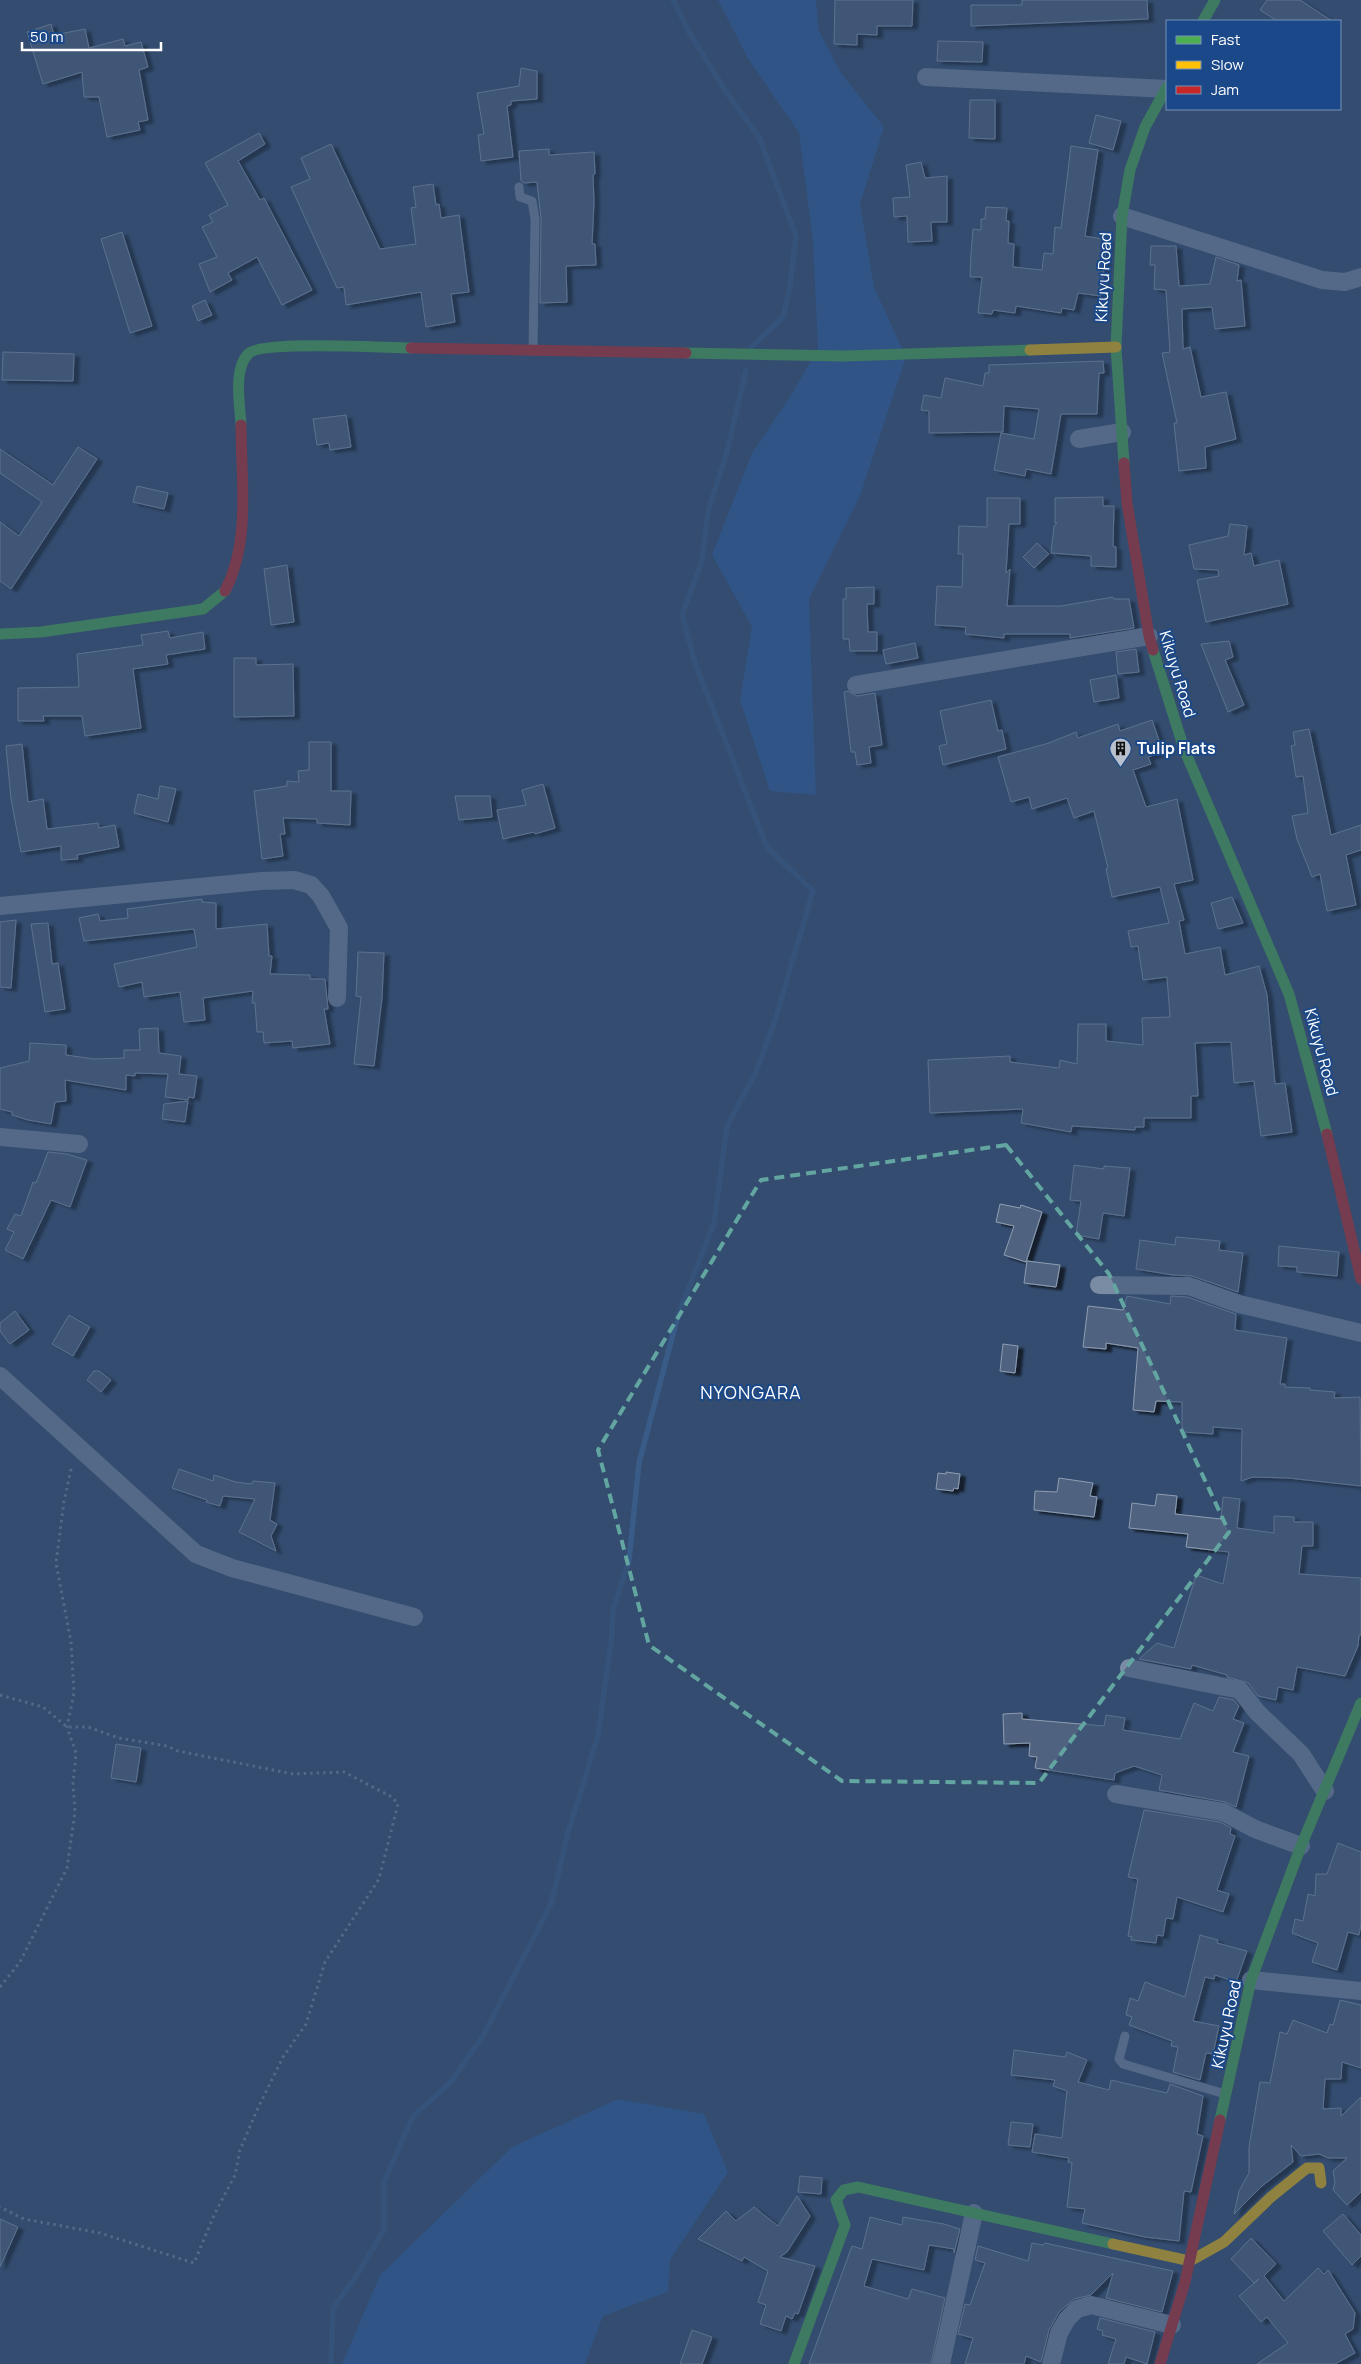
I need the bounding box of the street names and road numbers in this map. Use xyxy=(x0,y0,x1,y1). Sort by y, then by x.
street label: Kikuyu Road xyxy=(1090,232,1116,322)
street label: Kikuyu Road xyxy=(1154,628,1202,720)
street label: Kikuyu Road xyxy=(1300,1006,1344,1098)
street label: Kikuyu Road xyxy=(1206,1978,1246,2070)

